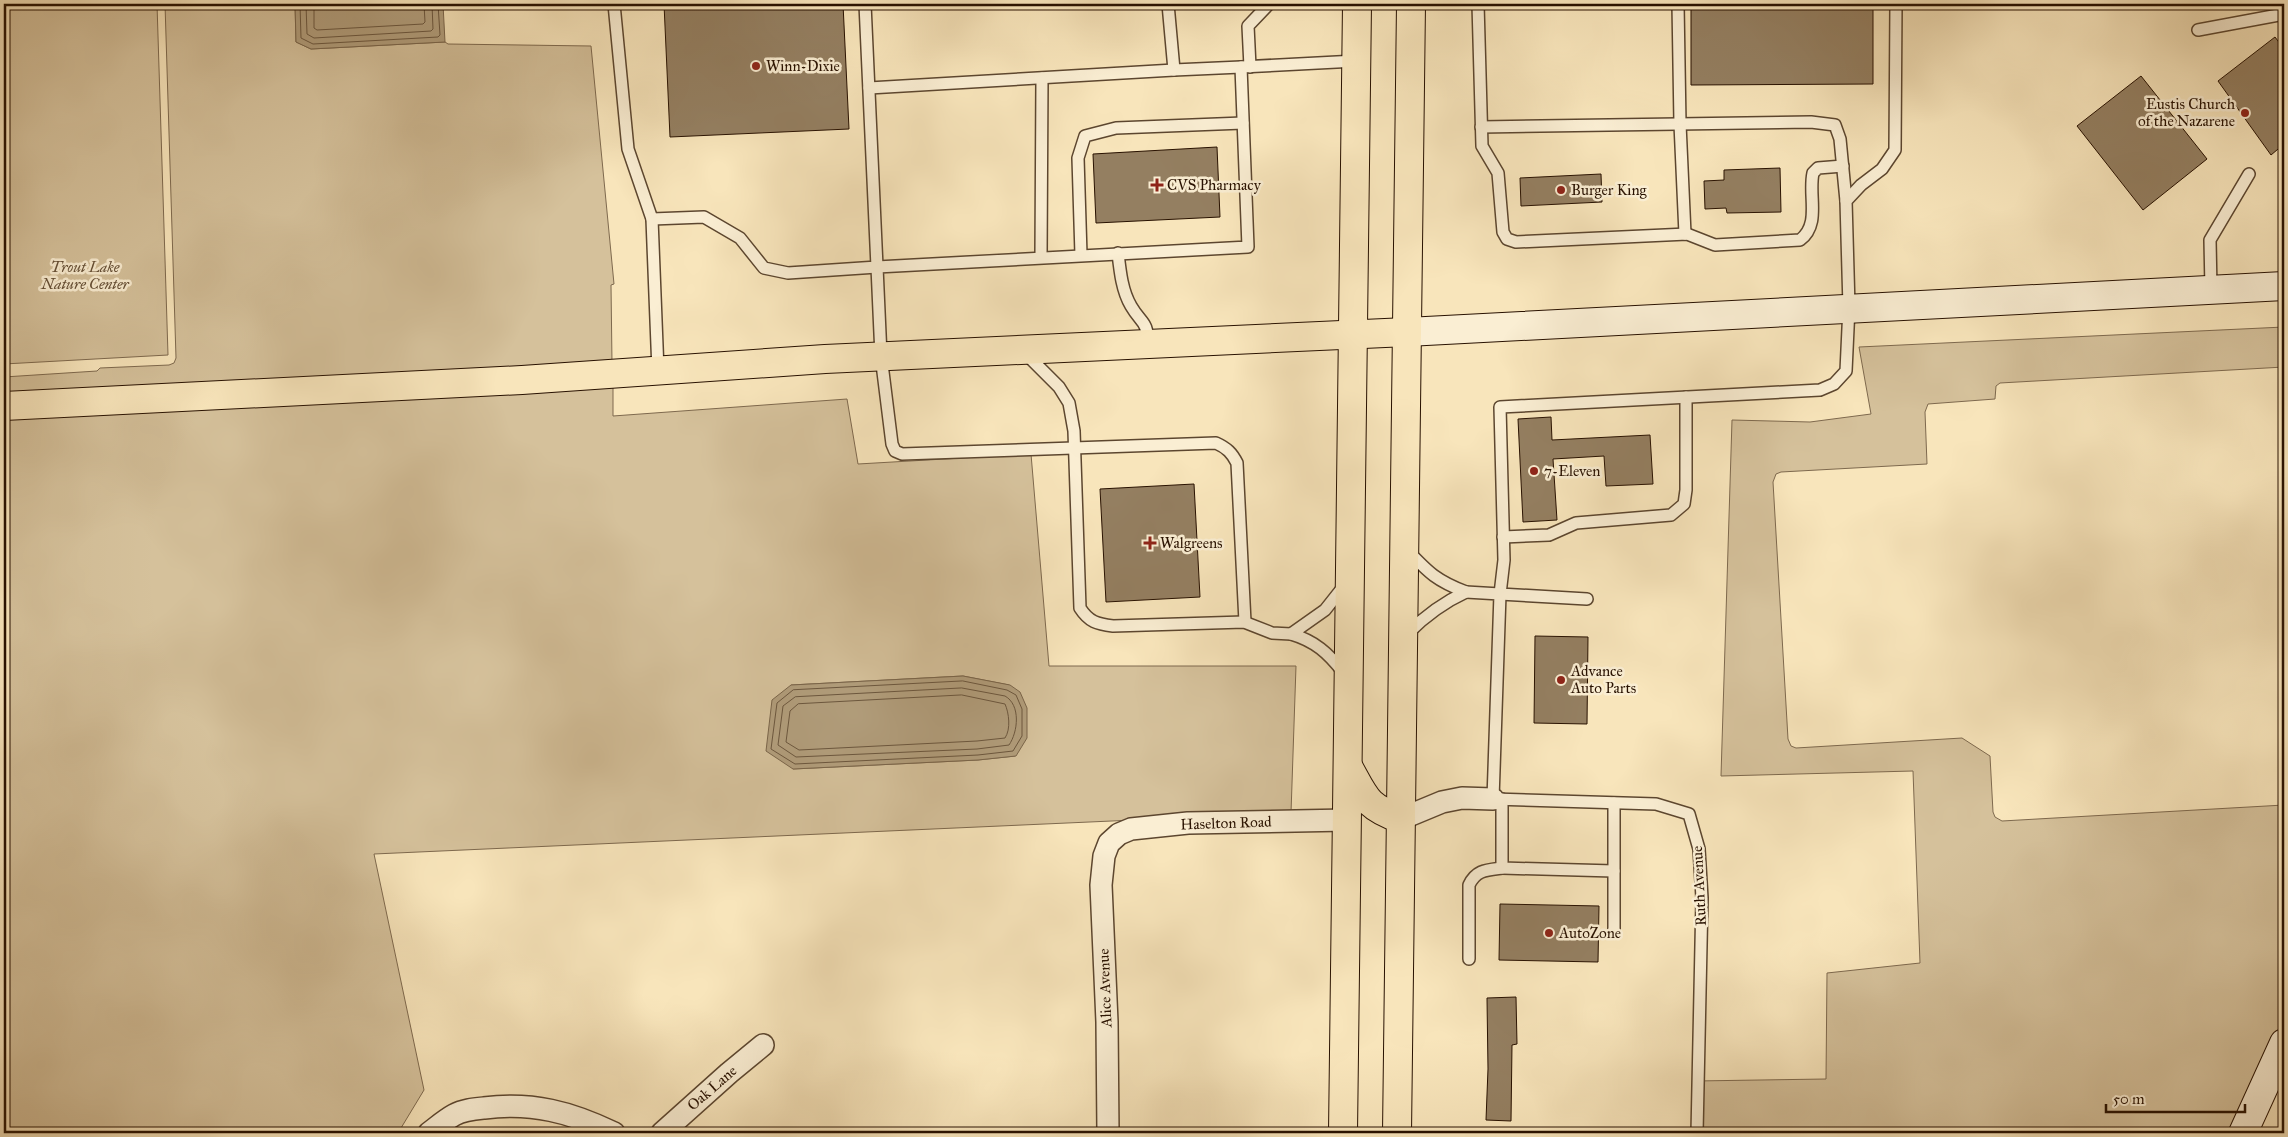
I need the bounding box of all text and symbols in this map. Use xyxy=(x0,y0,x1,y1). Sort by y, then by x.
place label: Winn-Dixie xyxy=(766,57,840,75)
marker: Winn-Dixie xyxy=(750,60,762,72)
place label: Eustis Church of the Nazarene xyxy=(2138,95,2236,130)
marker: Eustis Church of the Nazarene xyxy=(2239,107,2251,119)
place label: CVS Pharmacy xyxy=(1167,176,1262,194)
marker: CVS Pharmacy xyxy=(1151,179,1163,191)
place label: Burger King xyxy=(1571,181,1648,199)
marker: Burger King xyxy=(1555,184,1567,196)
park label: Trout Lake Nature Center xyxy=(40,258,130,293)
place label: 7-Eleven xyxy=(1544,462,1600,480)
marker: 7-Eleven xyxy=(1528,465,1540,477)
place label: Walgreens xyxy=(1160,534,1223,552)
marker: Walgreens xyxy=(1144,537,1156,549)
place label: Advance Auto Parts xyxy=(1570,662,1636,697)
marker: Advance Auto Parts xyxy=(1555,674,1567,686)
street label: Haselton Road xyxy=(1180,812,1272,834)
street label: Ruth Avenue xyxy=(1688,845,1710,927)
place label: AutoZone xyxy=(1558,924,1621,942)
marker: AutoZone xyxy=(1543,927,1555,939)
street label: Alice Avenue xyxy=(1095,948,1115,1029)
street label: Oak Lane xyxy=(684,1062,740,1114)
scale bar xyxy=(2106,1082,2244,1114)
text: 50 m xyxy=(2113,1090,2145,1108)

